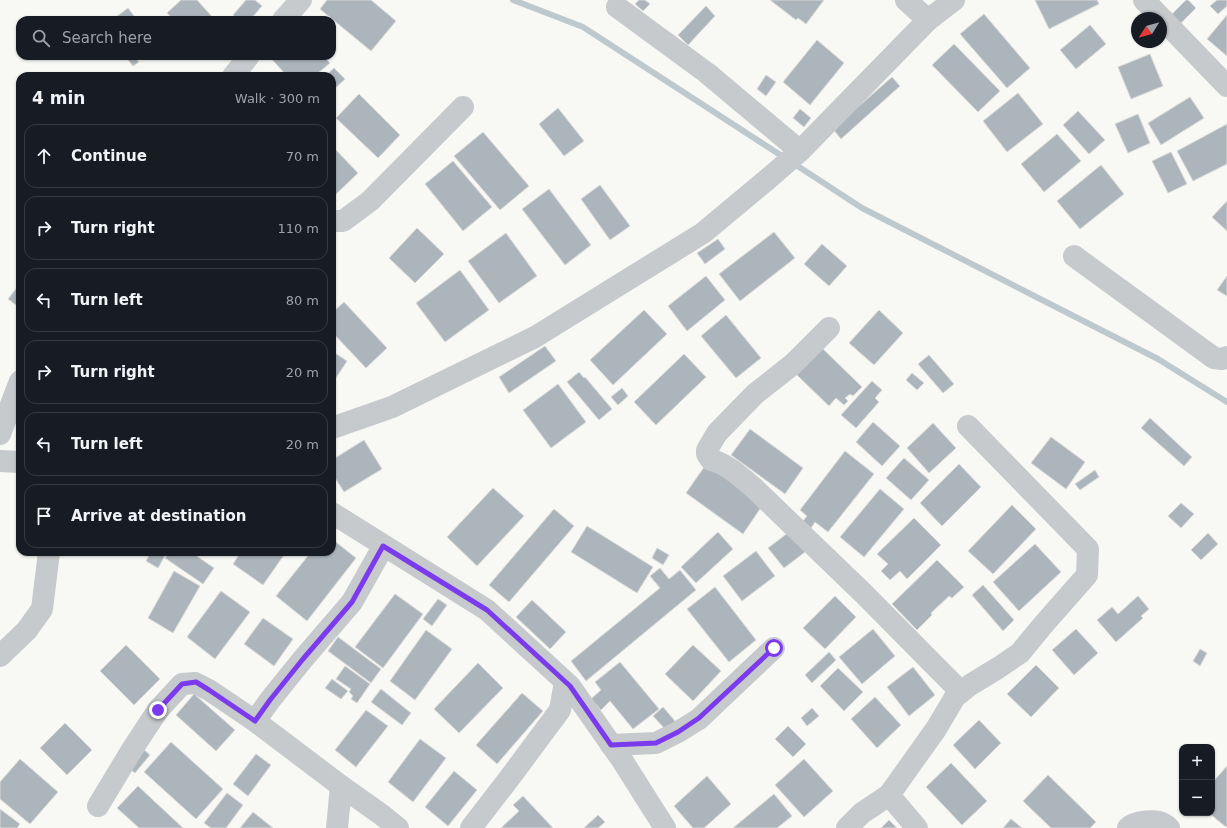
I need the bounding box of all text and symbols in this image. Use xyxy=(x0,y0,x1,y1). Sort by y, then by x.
north arrow xyxy=(1131,12,1167,48)
search box xyxy=(16,16,336,60)
icon: search xyxy=(30,27,52,49)
text: Search here xyxy=(62,29,152,47)
text: 4 min xyxy=(32,88,85,108)
text: Walk · 300 m xyxy=(235,91,320,106)
icon: ahead xyxy=(33,145,55,167)
text: Continue xyxy=(71,147,147,165)
text: 70 m xyxy=(286,149,319,164)
icon: right xyxy=(33,217,55,239)
text: Turn right xyxy=(71,219,155,237)
text: 110 m xyxy=(277,221,319,236)
icon: left xyxy=(33,289,55,311)
text: Turn left xyxy=(71,291,143,309)
text: 80 m xyxy=(286,293,319,308)
icon: right xyxy=(33,361,55,383)
text: Turn right xyxy=(71,363,155,381)
text: 20 m xyxy=(286,365,319,380)
icon: left xyxy=(33,433,55,455)
text: Turn left xyxy=(71,435,143,453)
text: 20 m xyxy=(286,437,319,452)
icon: arrive xyxy=(33,505,55,527)
text: Arrive at destination xyxy=(71,507,246,525)
route start xyxy=(765,639,783,657)
route end xyxy=(149,701,167,719)
map controls xyxy=(1179,744,1215,816)
button: + xyxy=(1179,744,1215,780)
button: − xyxy=(1179,780,1215,816)

